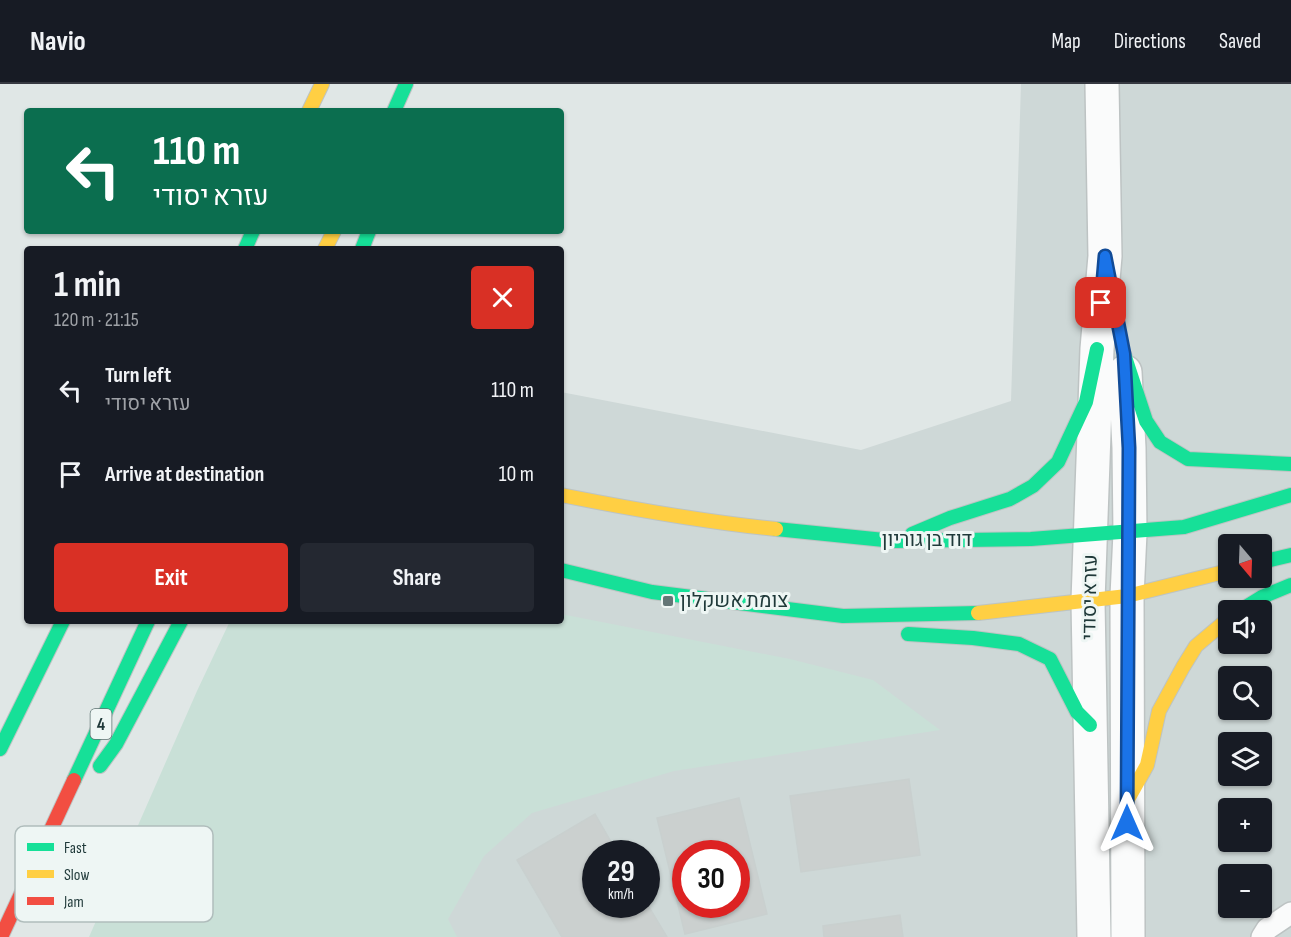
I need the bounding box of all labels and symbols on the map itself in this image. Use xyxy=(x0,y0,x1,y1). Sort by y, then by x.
pin xyxy=(1075,277,1126,328)
street label: דוד בן גוריון xyxy=(882,528,972,552)
north arrow xyxy=(1218,534,1272,588)
street label: עזרא יסודי xyxy=(1077,554,1103,640)
place label: צומת אשקלון xyxy=(680,589,788,613)
marker: צומת אשקלון xyxy=(661,594,675,608)
road number: 4 xyxy=(90,709,112,739)
position arrow xyxy=(1095,791,1159,855)
legend xyxy=(15,826,213,922)
text: Fast xyxy=(64,839,87,858)
speed limit sign: 30 xyxy=(672,840,750,918)
text: Slow xyxy=(64,866,89,885)
text: Jam xyxy=(63,893,84,912)

